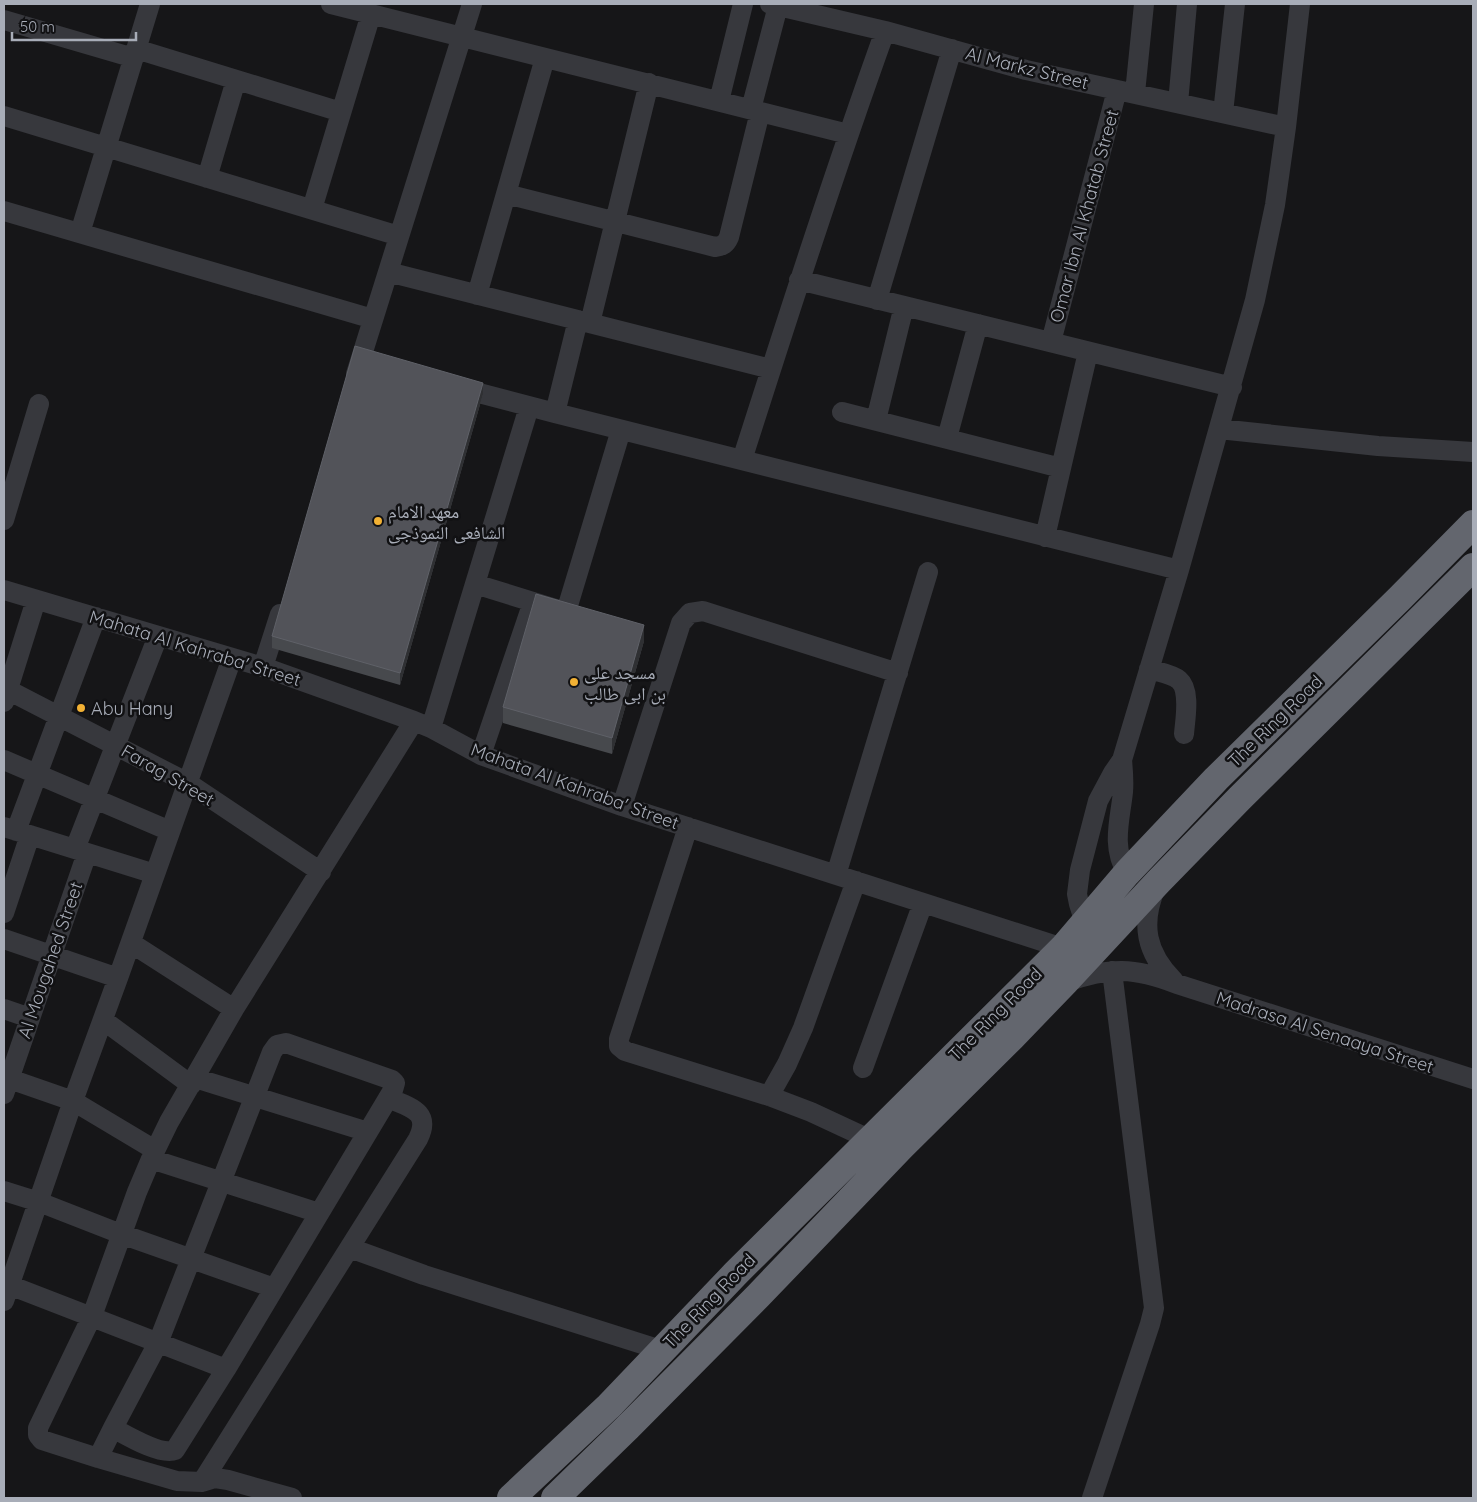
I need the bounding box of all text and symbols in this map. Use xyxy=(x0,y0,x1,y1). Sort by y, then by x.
scale bar xyxy=(12,10,136,42)
text: 50 m xyxy=(20,17,55,36)
street label: Al Markz Street xyxy=(963,42,1091,94)
street label: Omar Ibn Al Khatab Street xyxy=(1044,107,1124,325)
place label: معهد الامام الشافعى النموذجى xyxy=(388,500,505,544)
marker: معهد الامام الشافعى النموذجى xyxy=(372,515,384,527)
street label: Mahata Al Kahraba' Street xyxy=(87,605,303,691)
place label: مسجد على بن ابى طالب xyxy=(584,661,666,705)
street label: The Ring Road xyxy=(1223,670,1327,772)
marker: مسجد على بن ابى طالب xyxy=(568,676,580,688)
place label: Abu Hany xyxy=(91,697,173,720)
marker: Abu Hany xyxy=(75,702,87,714)
street label: Mahata Al Kahraba' Street xyxy=(468,738,682,834)
street label: Farag Street xyxy=(117,739,219,811)
street label: Al Mougahed Street xyxy=(12,879,88,1041)
street label: The Ring Road xyxy=(943,962,1047,1066)
street label: Madrasa Al Senaaya Street xyxy=(1213,986,1437,1078)
street label: The Ring Road xyxy=(658,1249,760,1353)

